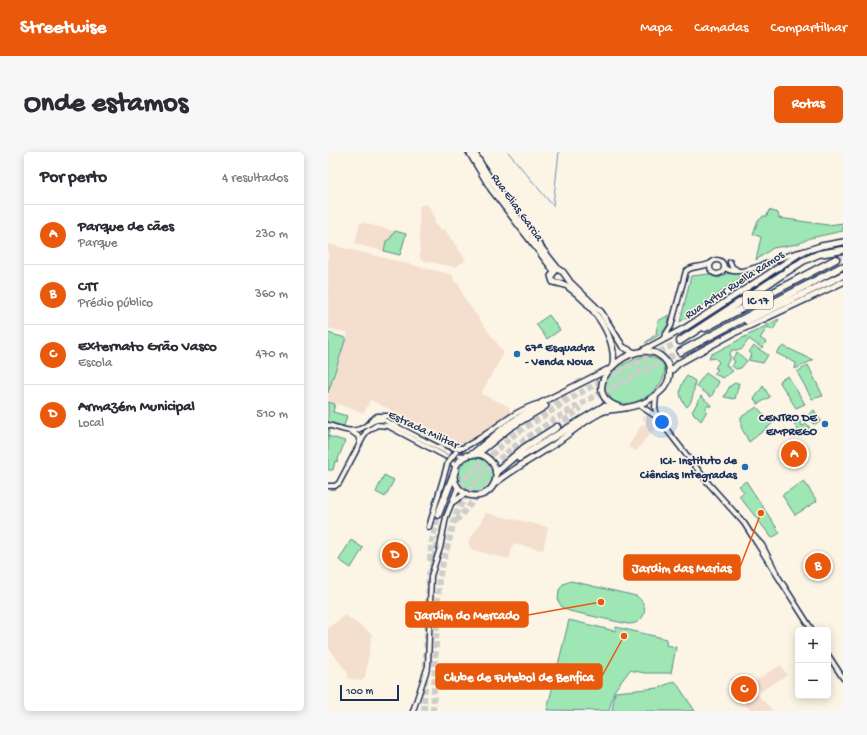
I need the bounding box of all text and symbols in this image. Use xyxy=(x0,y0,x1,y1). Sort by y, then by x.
text: Streetwise xyxy=(20,17,106,40)
text: Mapa xyxy=(640,20,672,37)
text: Camadas xyxy=(694,20,749,37)
text: Compartilhar xyxy=(771,20,847,37)
button: Rotas xyxy=(774,86,843,123)
text: Onde estamos xyxy=(24,88,188,121)
text: Por perto xyxy=(40,168,107,188)
text: 4 resultados xyxy=(222,171,288,186)
street label: Rua Elias Garcia xyxy=(487,172,546,245)
text: Parque de cães xyxy=(78,218,174,236)
text: A xyxy=(49,227,57,242)
text: 230 m xyxy=(255,227,288,242)
text: Parque xyxy=(78,236,118,251)
street label: Rua Artur Ruella Ramos xyxy=(683,248,788,323)
text: CTT xyxy=(78,278,98,296)
text: B xyxy=(50,287,56,302)
text: 360 m xyxy=(255,287,288,302)
road number: IC 17 xyxy=(743,291,773,309)
text: Prédio público xyxy=(78,296,153,311)
text: Externato Grão Vasco xyxy=(78,338,217,356)
place label: 67ª Esquadra - Venda Nova xyxy=(525,342,596,370)
text: C xyxy=(49,347,57,362)
text: 470 m xyxy=(255,347,288,362)
marker: 67ª Esquadra - Venda Nova xyxy=(512,349,522,359)
text: Escola xyxy=(78,356,112,371)
text: Armazém Municipal xyxy=(78,398,195,416)
text: D xyxy=(49,407,57,422)
text: 510 m xyxy=(256,407,288,422)
street label: Estrada Militar xyxy=(386,408,462,454)
your location xyxy=(652,412,672,432)
place label: CENTRO DE EMPREGO xyxy=(758,412,819,440)
text: Local xyxy=(78,416,104,431)
marker: CENTRO DE EMPREGO xyxy=(820,419,830,429)
pin: A xyxy=(781,439,807,469)
place label: ICI- Instituto de Ciências Integradas xyxy=(639,455,738,483)
marker: ICI- Instituto de Ciências Integradas xyxy=(740,462,750,472)
pin: D xyxy=(382,540,408,570)
pin: B xyxy=(805,551,831,581)
callout: Jardim das Marias xyxy=(624,555,740,580)
text: Jardim das Marias xyxy=(631,562,733,577)
callout: Jardim do Mercado xyxy=(406,602,528,627)
text: Jardim do Mercado xyxy=(413,609,520,624)
map controls xyxy=(795,627,831,699)
button: + xyxy=(795,627,831,663)
button: − xyxy=(795,663,831,699)
callout: Clube de Futebol de Benfica xyxy=(436,664,602,689)
text: Clube de Futebol de Benfica xyxy=(443,670,595,686)
pin: C xyxy=(731,674,757,704)
scale bar xyxy=(340,683,399,702)
text: 100 m xyxy=(346,686,373,698)

